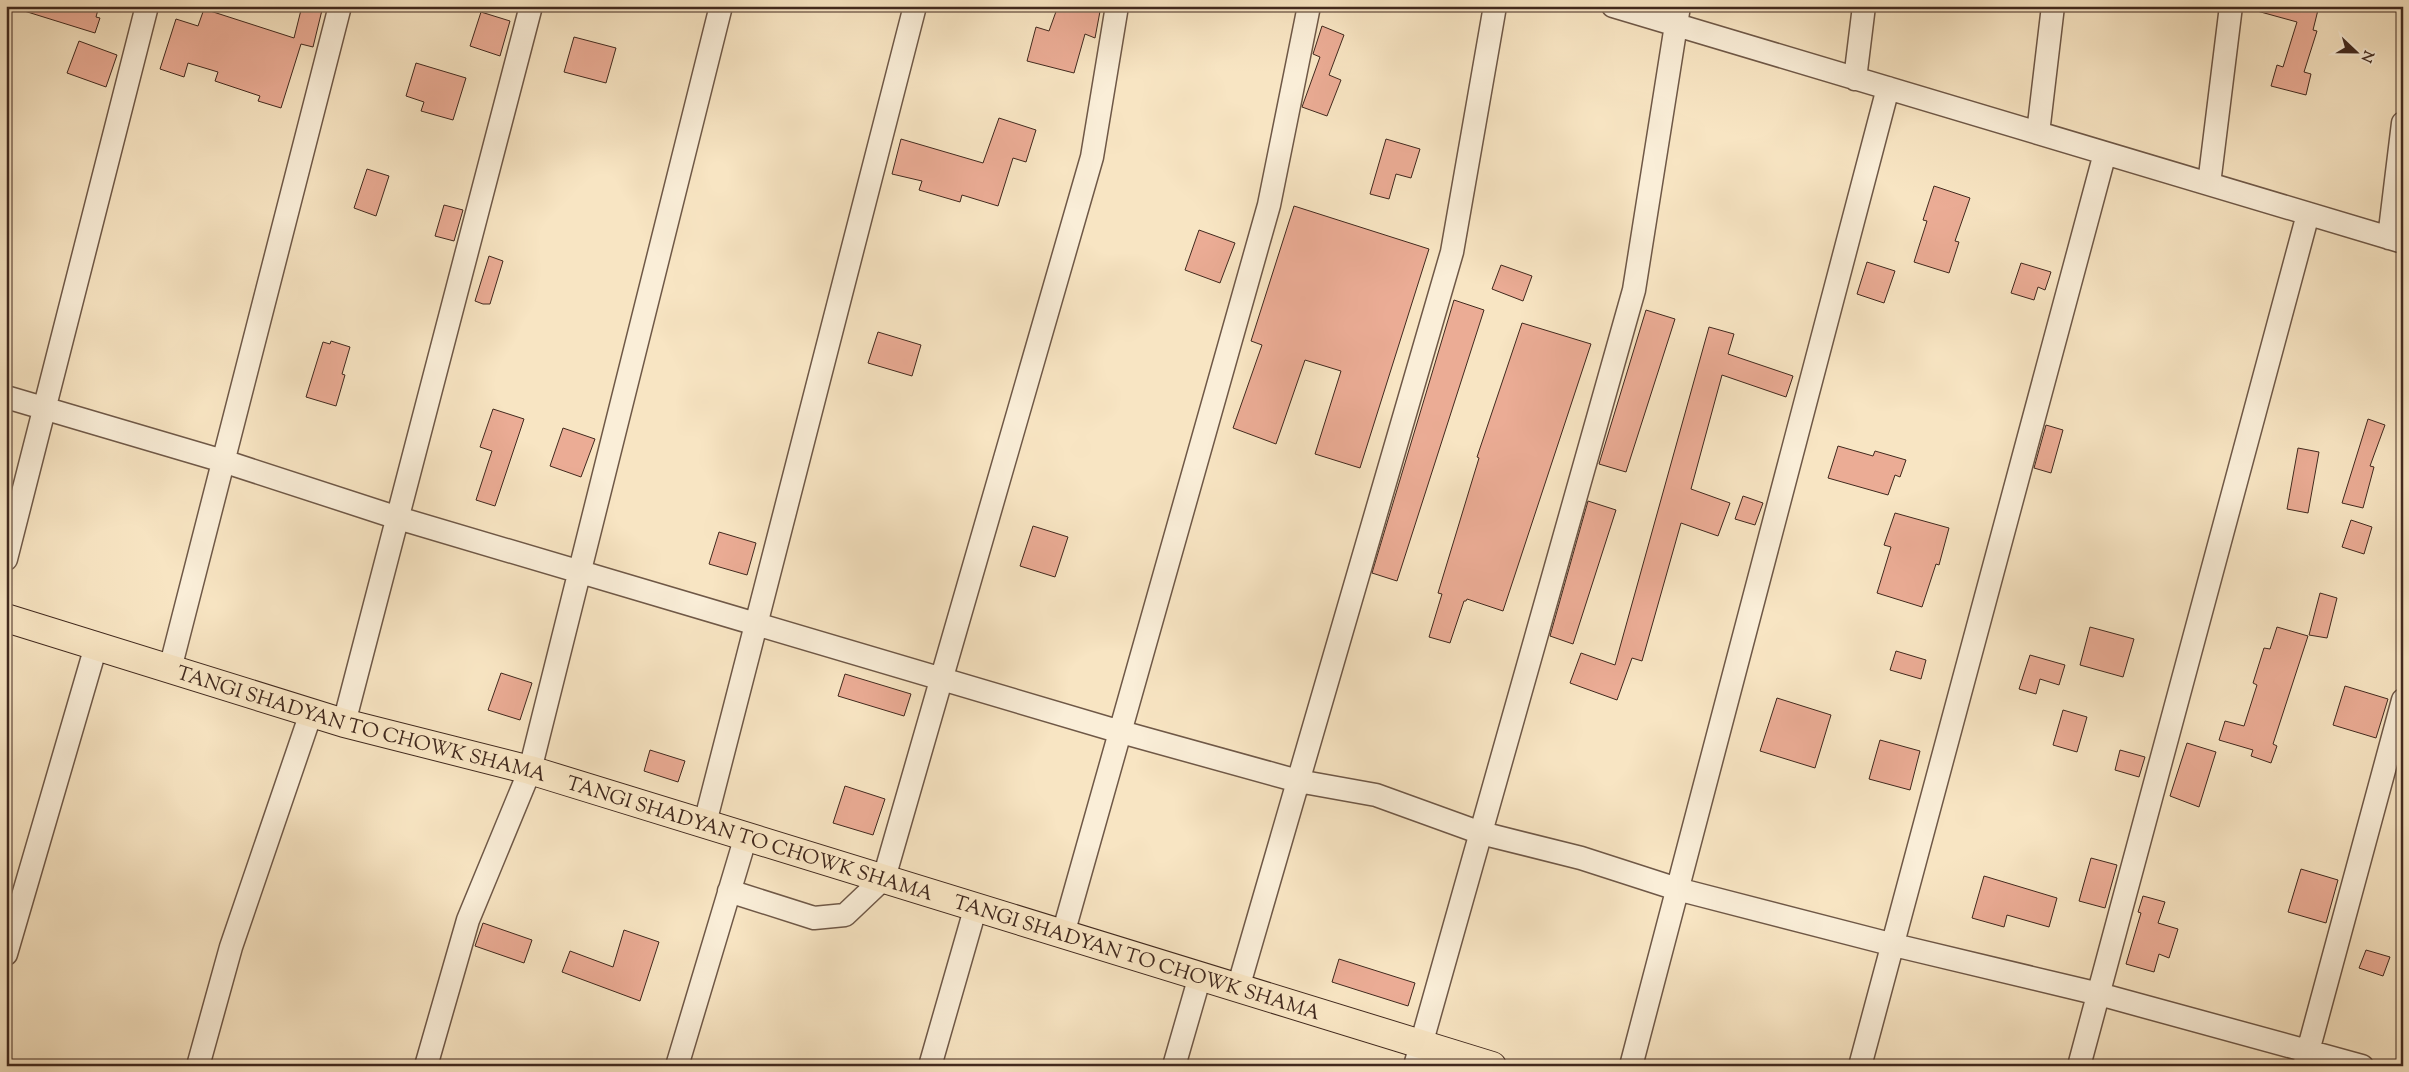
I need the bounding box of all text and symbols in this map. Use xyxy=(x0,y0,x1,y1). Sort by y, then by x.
north arrow xyxy=(2332,28,2382,78)
text: N xyxy=(2355,47,2378,65)
street label: TANGI SHADYAN TO CHOWK SHAMA xyxy=(173,660,549,791)
street label: TANGI SHADYAN TO CHOWK SHAMA xyxy=(562,770,936,910)
street label: TANGI SHADYAN TO CHOWK SHAMA xyxy=(949,889,1323,1029)

